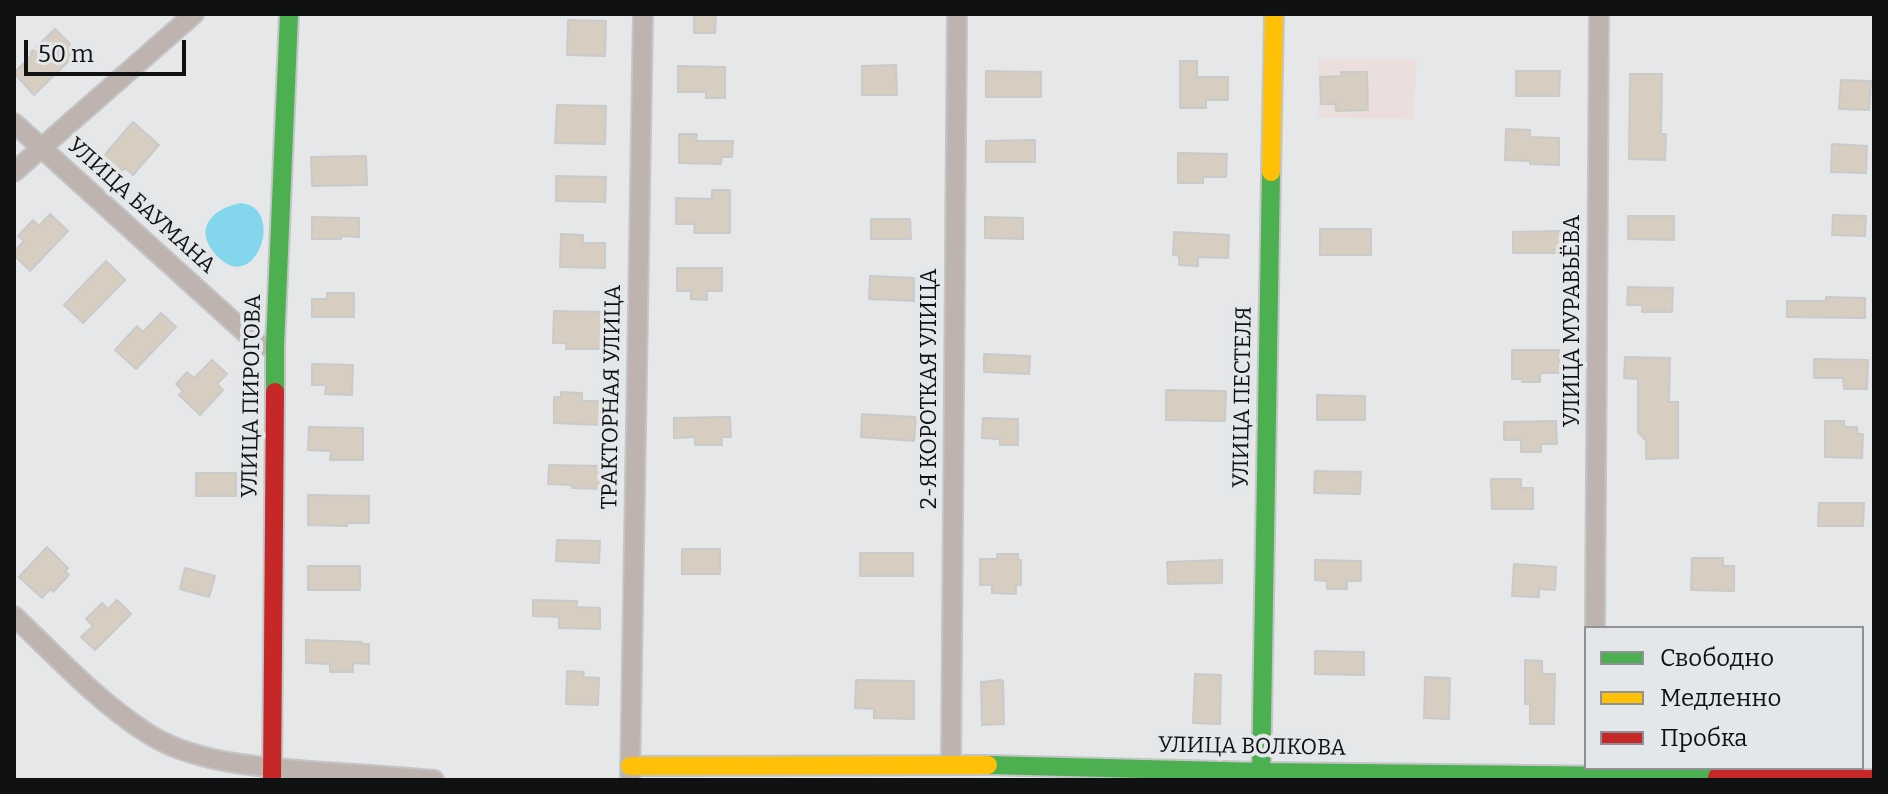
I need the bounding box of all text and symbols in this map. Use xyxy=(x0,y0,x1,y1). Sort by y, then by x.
scale bar xyxy=(28,24,190,74)
text: 50 m xyxy=(38,40,94,68)
street label: УЛИЦА БАУМАНА xyxy=(61,133,221,279)
street label: УЛИЦА МУРАВЬЁВА xyxy=(1560,215,1586,427)
street label: 2-Я КОРОТКАЯ УЛИЦА xyxy=(917,269,943,509)
street label: ТРАКТОРНАЯ УЛИЦА xyxy=(597,284,627,510)
street label: УЛИЦА ПИРОГОВА xyxy=(237,294,267,498)
street label: УЛИЦА ПЕСТЕЛЯ xyxy=(1228,306,1258,488)
legend xyxy=(1584,626,1864,770)
text: Свободно xyxy=(1660,644,1774,672)
text: Медленно xyxy=(1660,684,1781,712)
text: Пробка xyxy=(1660,724,1747,752)
street label: УЛИЦА ВОЛКОВА xyxy=(1158,732,1346,762)

